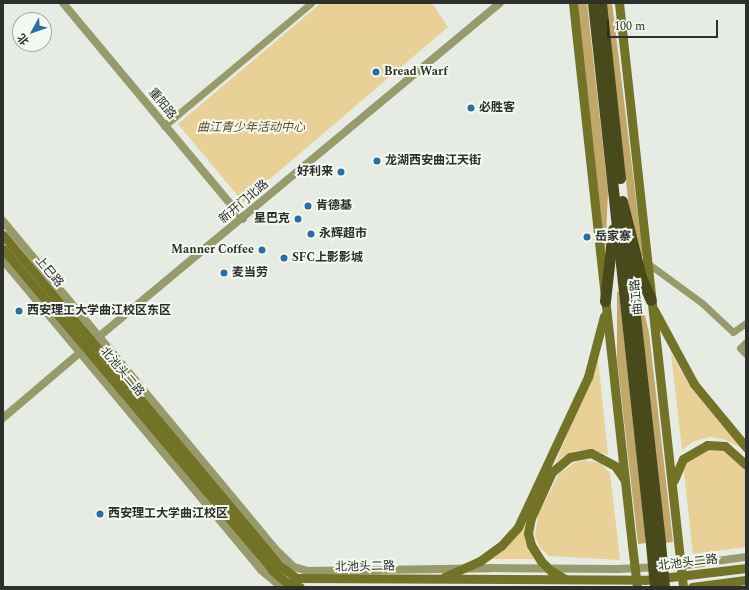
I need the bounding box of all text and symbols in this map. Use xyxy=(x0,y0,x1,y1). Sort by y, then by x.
north arrow xyxy=(12,12,52,52)
scale bar xyxy=(609,12,720,38)
text: 100 m xyxy=(614,17,645,36)
text: 北 xyxy=(13,30,33,49)
place label: Bread Warf xyxy=(384,65,448,79)
marker: Bread Warf xyxy=(371,67,381,77)
street label: 重阳路 xyxy=(145,85,179,123)
place label: 必胜客 xyxy=(479,101,515,115)
marker: 必胜客 xyxy=(466,103,476,113)
park label: 曲江青少年活动中心 xyxy=(197,121,305,135)
place label: 龙湖西安曲江天街 xyxy=(385,154,481,168)
marker: 龙湖西安曲江天街 xyxy=(372,156,382,166)
place label: 好利来 xyxy=(297,165,333,179)
marker: 好利来 xyxy=(336,167,346,177)
street label: 新开门北路 xyxy=(216,177,272,227)
place label: 肯德基 xyxy=(316,199,352,213)
marker: 肯德基 xyxy=(303,201,313,211)
place label: 星巴克 xyxy=(254,212,290,226)
marker: 星巴克 xyxy=(293,214,303,224)
place label: 永辉超市 xyxy=(319,227,367,241)
marker: 永辉超市 xyxy=(306,229,316,239)
place label: 岳家寨 xyxy=(595,230,631,244)
marker: 岳家寨 xyxy=(582,232,592,242)
place label: Manner Coffee xyxy=(171,243,254,257)
marker: Manner Coffee xyxy=(257,245,267,255)
place label: SFC上影影城 xyxy=(292,251,363,265)
marker: SFC上影影城 xyxy=(279,253,289,263)
street label: 上巳路 xyxy=(32,254,66,290)
place label: 麦当劳 xyxy=(232,266,268,280)
marker: 麦当劳 xyxy=(219,268,229,278)
street label: 曲江路 xyxy=(628,278,646,316)
place label: 西安理工大学曲江校区东区 xyxy=(27,304,171,318)
marker: 西安理工大学曲江校区东区 xyxy=(14,306,24,316)
street label: 北池头二路 xyxy=(97,344,147,400)
place label: 西安理工大学曲江校区 xyxy=(108,507,228,521)
marker: 西安理工大学曲江校区 xyxy=(95,509,105,519)
street label: 北池头二路 xyxy=(657,552,719,574)
street label: 北池头二路 xyxy=(335,559,395,575)

